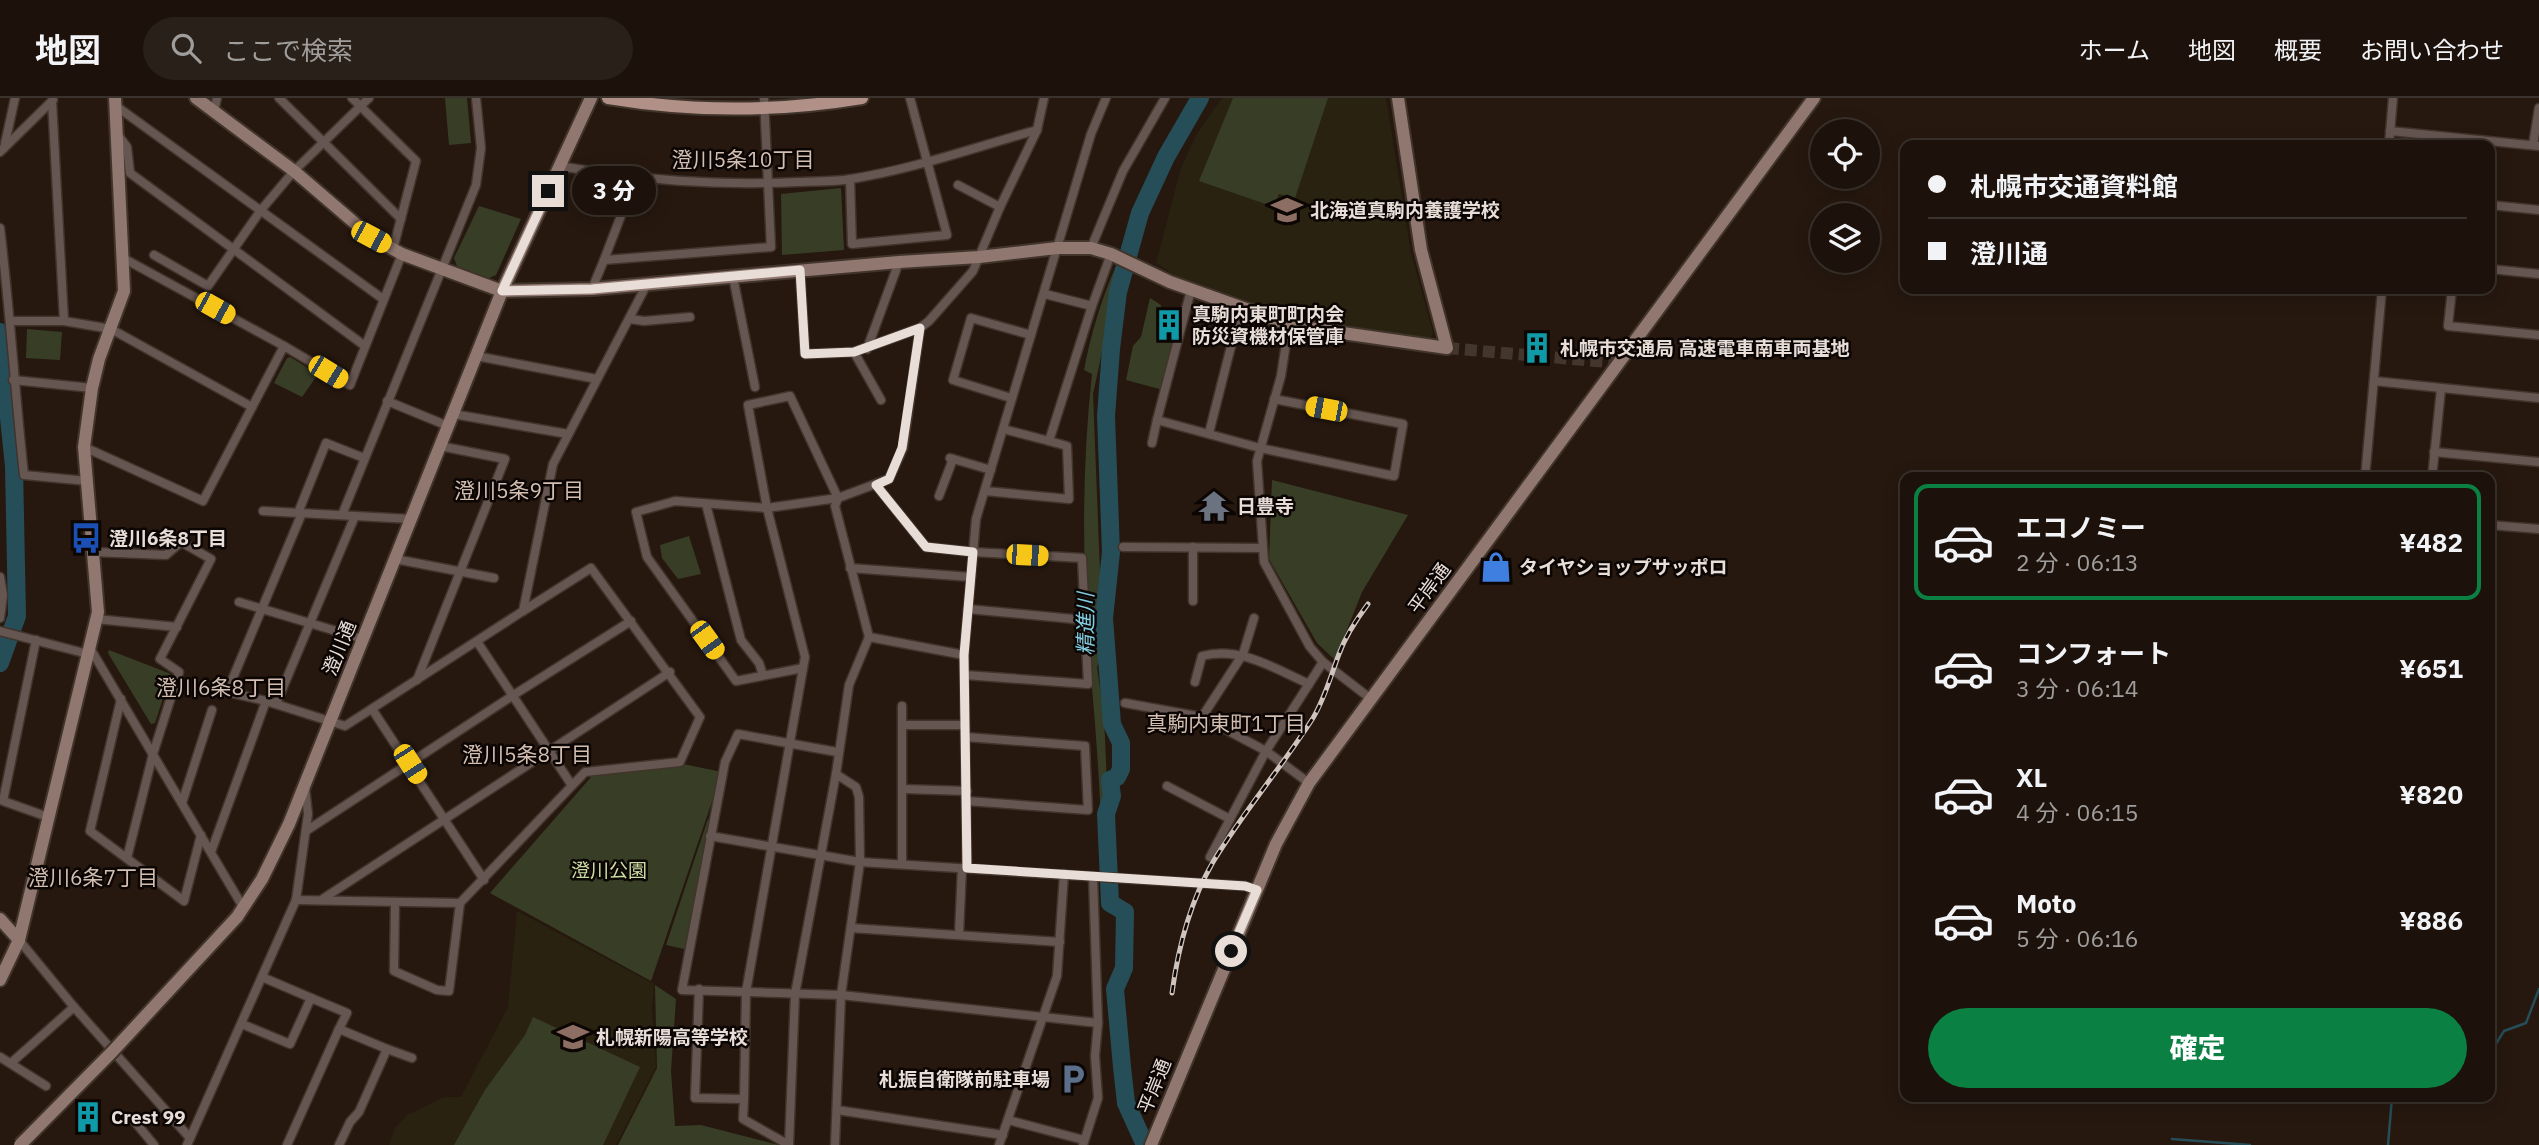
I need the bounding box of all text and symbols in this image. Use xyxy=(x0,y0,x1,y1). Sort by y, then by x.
search box xyxy=(143,17,633,80)
text: 地図 xyxy=(35,28,101,71)
icon: search xyxy=(167,29,205,67)
text: ここで検索 xyxy=(223,33,353,67)
text: ホーム xyxy=(2079,34,2150,66)
text: 地図 xyxy=(2188,34,2236,66)
text: 概要 xyxy=(2274,34,2322,66)
text: お問い合わせ xyxy=(2360,34,2504,66)
map controls xyxy=(1810,119,1880,273)
button: locate xyxy=(1810,119,1880,189)
district label: 澄川5条10丁目 xyxy=(672,145,814,173)
callout: 3 分 xyxy=(572,166,656,216)
text: 札幌市交通資料館 xyxy=(1970,169,2178,203)
route end xyxy=(532,175,564,207)
text: 3 分 xyxy=(593,175,635,205)
school or university icon: 北海道真駒内養護学校 xyxy=(1270,193,1304,227)
place label: 北海道真駒内養護学校 xyxy=(1310,198,1500,222)
button: layers xyxy=(1810,203,1880,273)
car xyxy=(348,218,395,256)
text: 澄川通 xyxy=(1970,236,2048,270)
car xyxy=(192,289,239,327)
place label: 真駒内東町町内会 防災資機材保管庫 xyxy=(1192,302,1344,348)
building icon: 真駒内東町町内会 防災資機材保管庫 xyxy=(1152,308,1186,342)
building icon: 札幌市交通局 高速電車南車両基地 xyxy=(1520,331,1554,365)
place label: 札幌市交通局 高速電車南車両基地 xyxy=(1560,336,1850,360)
car xyxy=(305,352,352,392)
car xyxy=(1304,395,1349,423)
district label: 澄川5条9丁目 xyxy=(454,476,584,504)
temple icon: 日豊寺 xyxy=(1197,489,1231,523)
place label: 日豊寺 xyxy=(1237,494,1294,518)
text: エコノミー xyxy=(2016,510,2146,544)
icon: car xyxy=(1932,511,1995,574)
bus stop icon: 澄川6条8丁目 xyxy=(69,521,103,555)
text: ¥482 xyxy=(2399,525,2463,559)
place label: 澄川6条8丁目 xyxy=(109,526,227,550)
car xyxy=(1006,543,1049,567)
text: 2 分 · 06:13 xyxy=(2016,547,2139,577)
shop icon: タイヤショップサッポロ xyxy=(1479,550,1513,584)
place label: タイヤショップサッポロ xyxy=(1519,555,1727,579)
street label: 平岸通 xyxy=(1403,558,1455,618)
water label: 精進川 xyxy=(1071,591,1099,656)
street label: 澄川通 xyxy=(317,617,361,679)
car xyxy=(687,617,728,663)
text: コンフォート xyxy=(2016,636,2171,670)
icon: car xyxy=(1932,637,1995,700)
text: ¥651 xyxy=(2399,651,2463,685)
district label: 澄川6条8丁目 xyxy=(156,673,286,701)
text: 3 分 · 06:14 xyxy=(2016,673,2139,703)
district label: 真駒内東町1丁目 xyxy=(1146,709,1306,737)
district label: 澄川5条8丁目 xyxy=(462,740,592,768)
car xyxy=(390,741,431,787)
text: XL xyxy=(2016,760,2047,794)
icon: car xyxy=(1932,763,1995,826)
text: ¥820 xyxy=(2399,777,2463,811)
text: 4 分 · 06:15 xyxy=(2016,797,2139,827)
park label: 澄川公園 xyxy=(571,858,647,882)
district label: 澄川6条7丁目 xyxy=(28,863,158,891)
text: Moto xyxy=(2016,886,2076,920)
icon: car xyxy=(1932,889,1995,952)
text: ¥886 xyxy=(2399,903,2463,937)
text: 5 分 · 06:16 xyxy=(2016,923,2139,953)
route start xyxy=(1215,935,1247,967)
button: 確定 xyxy=(1928,1008,2467,1088)
school or university icon: 札幌新陽高等学校 xyxy=(556,1020,590,1054)
place label: 札幌新陽高等学校 xyxy=(596,1025,748,1049)
street label: 平岸通 xyxy=(1132,1055,1176,1117)
parking icon: 札振自衛隊前駐車場 xyxy=(1056,1062,1090,1096)
place label: 札振自衛隊前駐車場 xyxy=(879,1067,1050,1091)
building icon: Crest 99 xyxy=(71,1100,105,1134)
place label: Crest 99 xyxy=(111,1105,186,1129)

